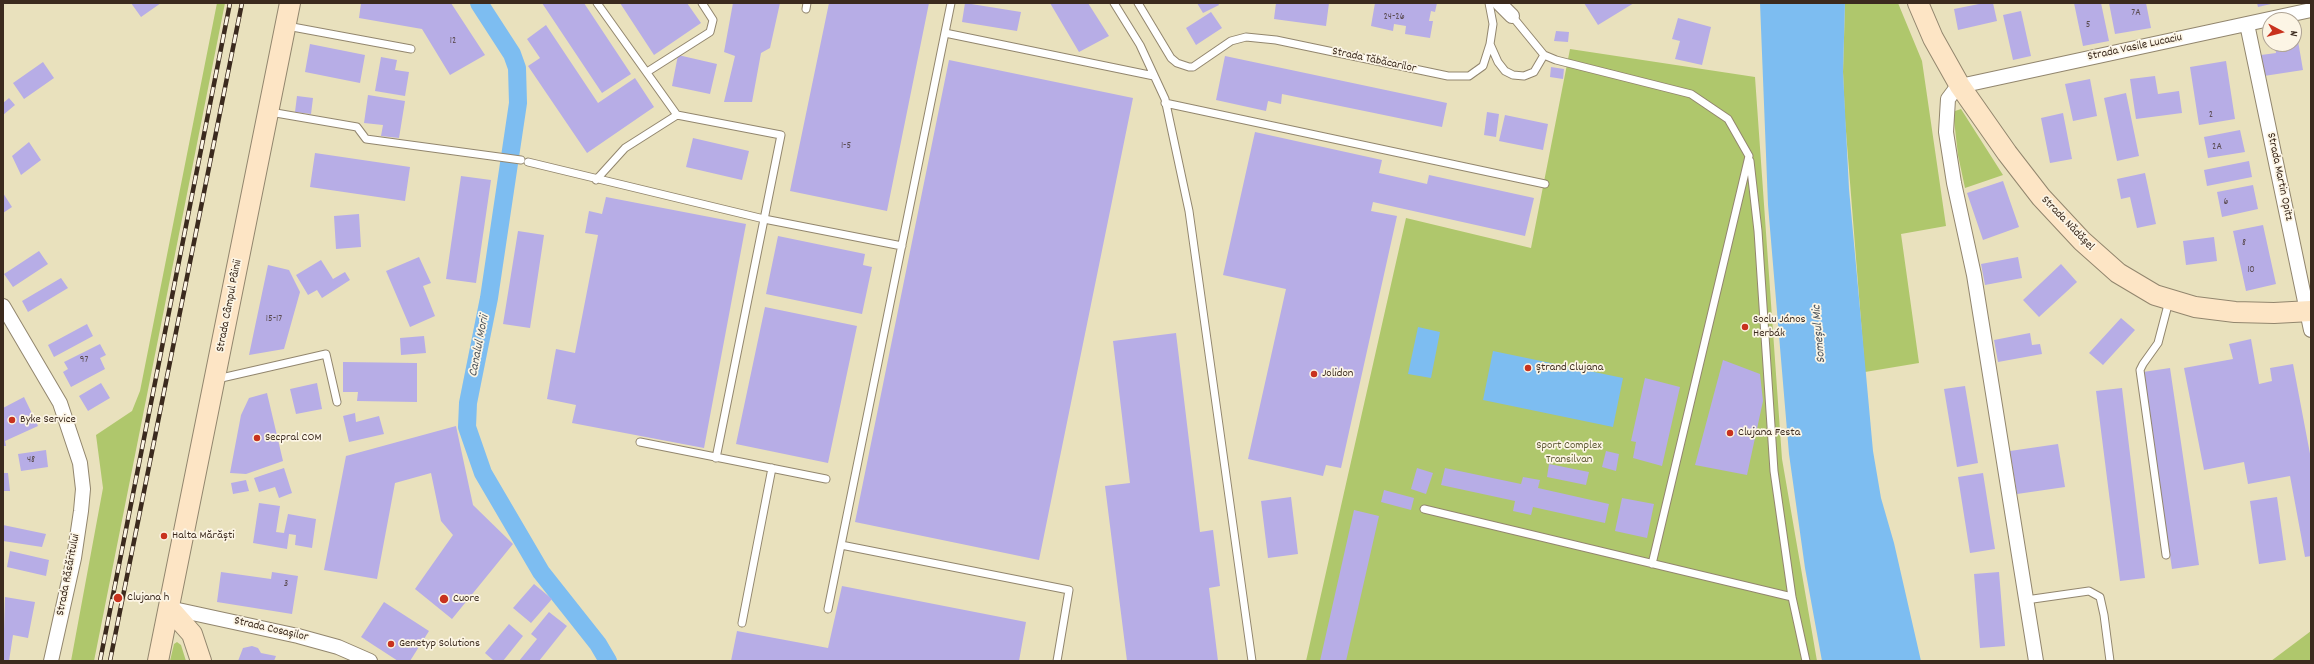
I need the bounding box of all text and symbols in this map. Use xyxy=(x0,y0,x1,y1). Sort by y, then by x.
house number: 7A xyxy=(2131,8,2141,20)
house number: 24-26 xyxy=(1383,12,1405,24)
north arrow xyxy=(2262,12,2302,52)
house number: 5 xyxy=(2086,20,2090,32)
text: N xyxy=(2285,30,2301,37)
street label: Strada Vasile Lucaciu xyxy=(2087,31,2183,65)
house number: 12 xyxy=(450,36,456,48)
street label: Strada Tăbăcarilor xyxy=(1331,45,1417,77)
house number: 2 xyxy=(2209,110,2213,122)
street label: Strada Martin Opitz xyxy=(2263,132,2295,222)
house number: 1-5 xyxy=(841,141,851,153)
house number: 2A xyxy=(2212,142,2222,154)
street label: Strada Nădășel xyxy=(2037,194,2097,254)
house number: 6 xyxy=(2224,197,2228,209)
house number: 8 xyxy=(2242,238,2246,250)
street label: Strada Câmpul Pâinii xyxy=(214,259,246,353)
house number: 10 xyxy=(2247,265,2255,277)
water label: Someșul Mic xyxy=(1810,304,1830,364)
place label: Soclu János Herbák xyxy=(1753,313,1806,341)
house number: 15-17 xyxy=(266,314,282,326)
water label: Canalul Morii xyxy=(466,314,494,378)
marker: Soclu János Herbák xyxy=(1740,322,1750,332)
house number: 97 xyxy=(80,355,88,367)
place label: Ștrand Clujana xyxy=(1536,361,1603,375)
marker: Ștrand Clujana xyxy=(1523,363,1533,373)
place label: Jolidon xyxy=(1322,367,1353,381)
marker: Jolidon xyxy=(1309,369,1319,379)
place label: Byke Service xyxy=(20,413,76,427)
marker: Byke Service xyxy=(7,415,17,425)
place label: Clujana Festa xyxy=(1738,426,1800,440)
marker: Clujana Festa xyxy=(1725,428,1735,438)
place label: Secpral COM xyxy=(265,431,321,445)
marker: Secpral COM xyxy=(252,433,262,443)
park label: Sport Complex Transilvan xyxy=(1536,439,1602,467)
house number: 48 xyxy=(27,455,35,467)
place label: Halta Mărăști xyxy=(172,529,235,543)
marker: Halta Mărăști xyxy=(159,531,169,541)
street label: Strada Răsăritului xyxy=(54,533,84,617)
house number: 3 xyxy=(284,579,288,591)
place label: Clujana h xyxy=(127,591,169,605)
marker: Clujana h xyxy=(112,592,124,604)
place label: Cuore xyxy=(453,592,479,606)
marker: Cuore xyxy=(438,593,450,605)
street label: Strada Cosașilor xyxy=(233,614,309,646)
place label: Genetyp Solutions xyxy=(399,637,480,651)
marker: Genetyp Solutions xyxy=(386,639,396,649)

